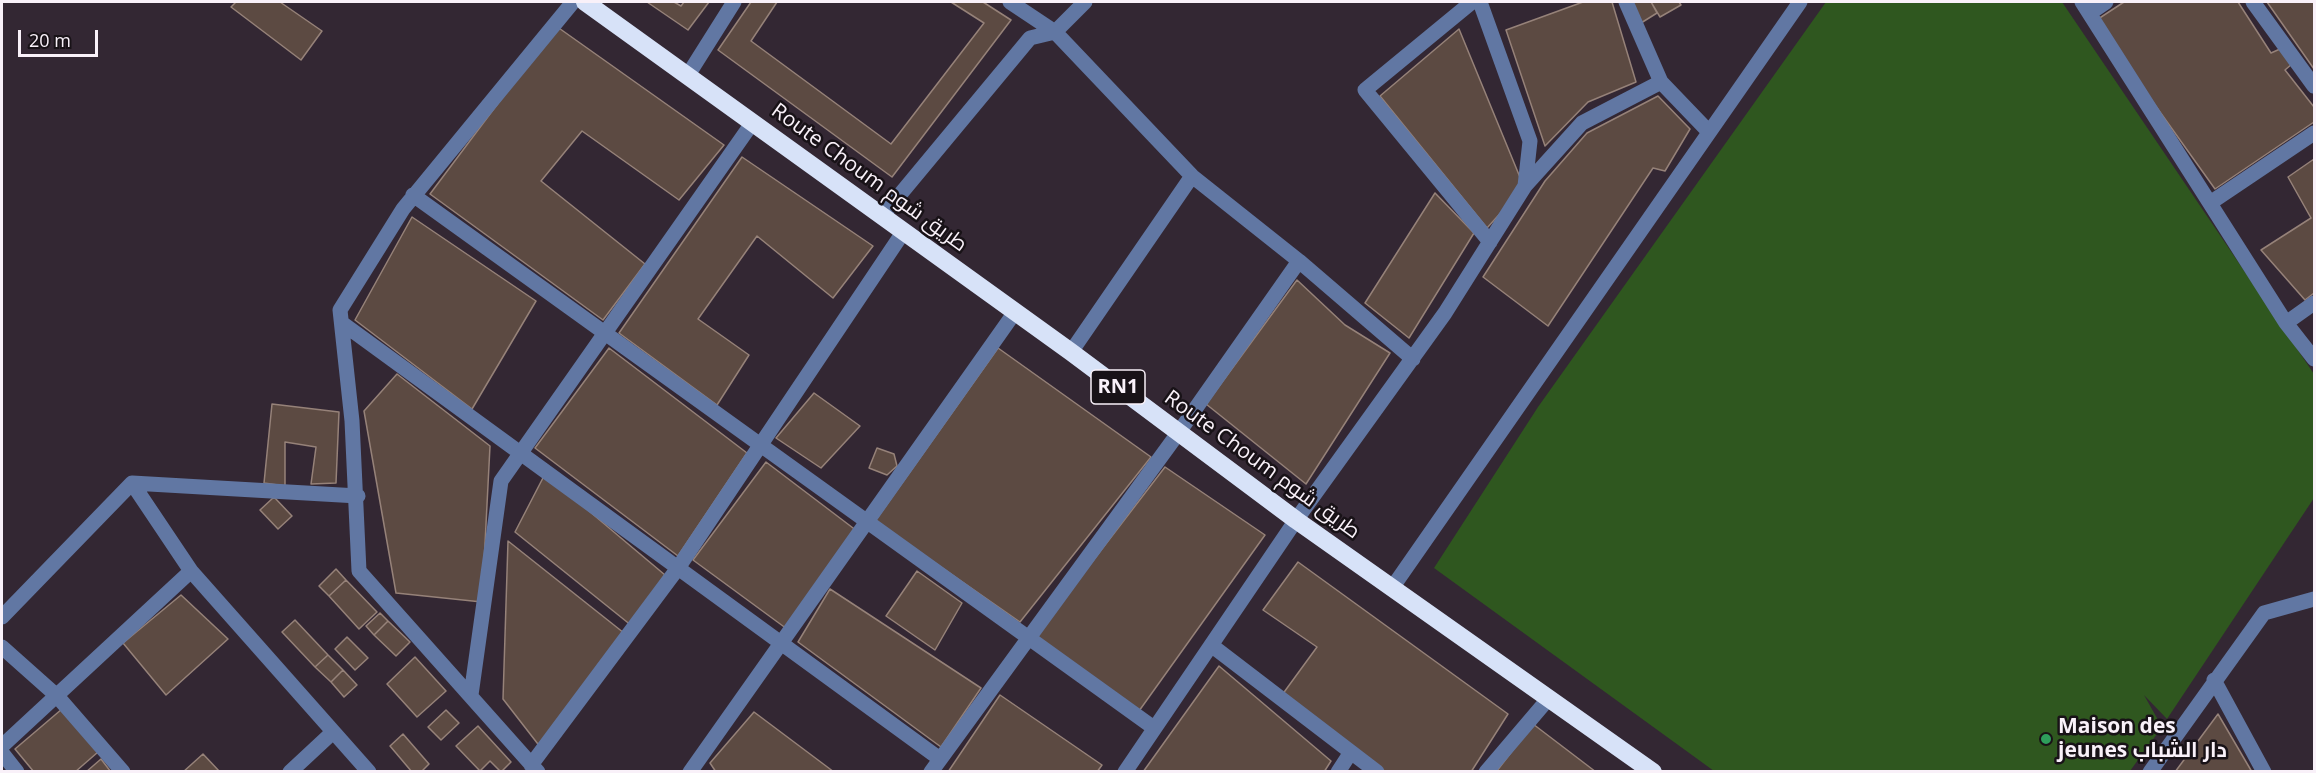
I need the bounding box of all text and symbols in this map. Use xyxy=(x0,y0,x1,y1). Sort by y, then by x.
scale bar xyxy=(21,18,100,56)
text: 20 m xyxy=(29,28,71,52)
street label: Route Choum طريق شوم xyxy=(766,99,972,257)
road number: RN1 xyxy=(1091,370,1145,404)
street label: Route Choum طريق شوم xyxy=(1159,386,1365,544)
place label: Maison des jeunes دار الشباب xyxy=(2058,714,2227,764)
marker: Maison des jeunes دار الشباب xyxy=(2039,732,2053,746)

